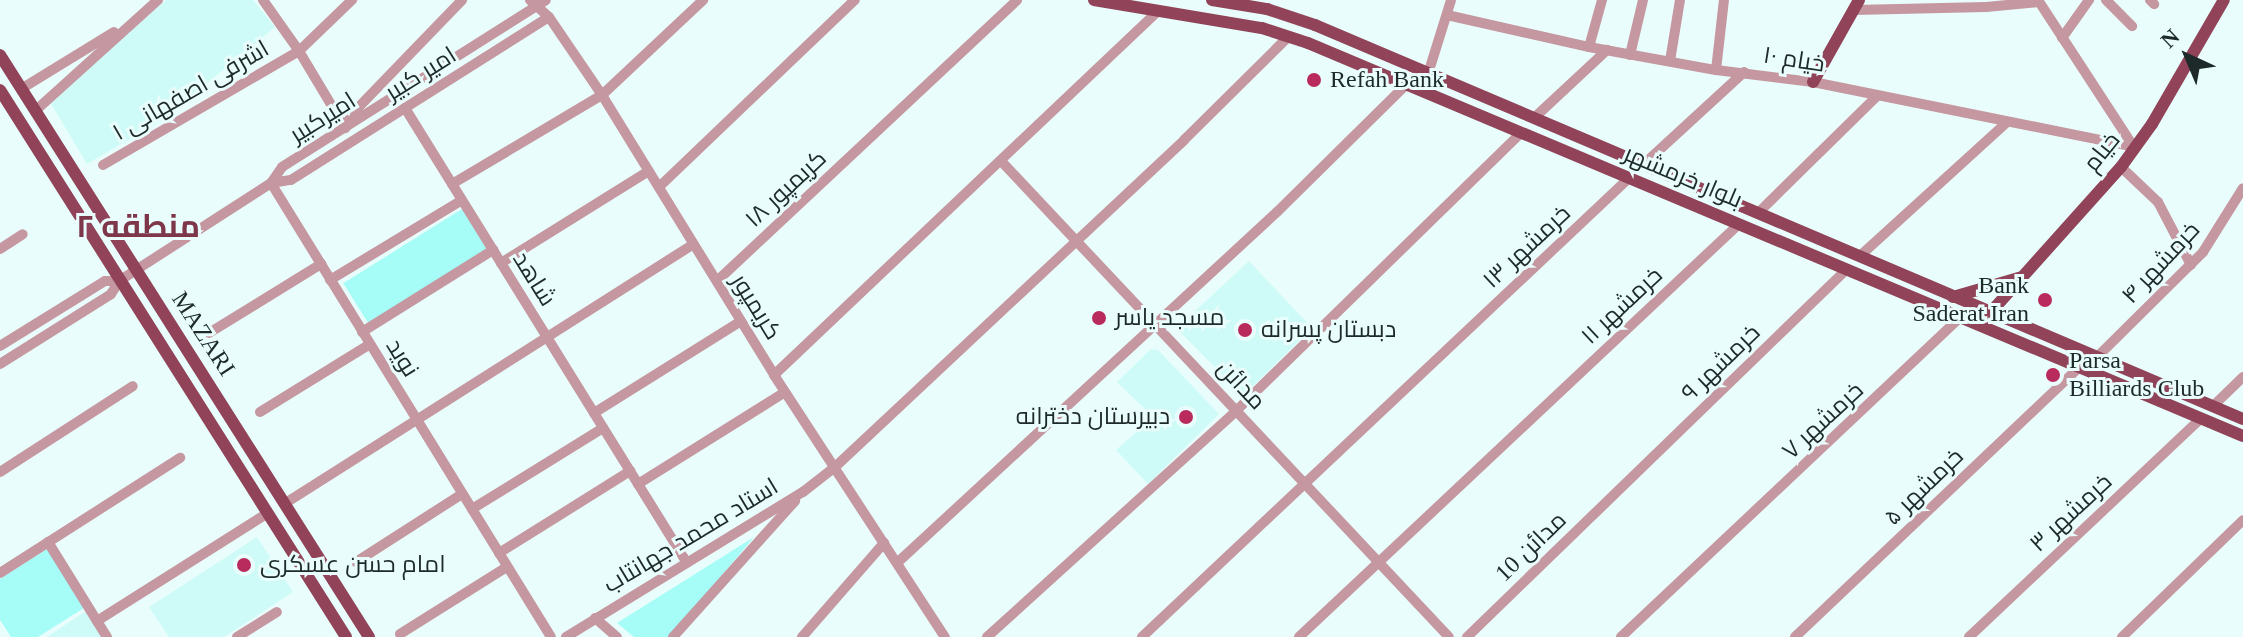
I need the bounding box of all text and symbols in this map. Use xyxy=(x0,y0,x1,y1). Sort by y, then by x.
north arrow xyxy=(2147,16,2227,96)
text: N xyxy=(2156,24,2184,53)
street label: اشرفی اصفهانی ۱ xyxy=(108,35,274,147)
street label: امیر کبیر xyxy=(380,41,462,107)
street label: خیام ۱۰ xyxy=(1761,41,1827,79)
place label: Refah Bank xyxy=(1330,66,1444,94)
marker: Refah Bank xyxy=(1305,71,1323,89)
street label: امیرکبیر xyxy=(285,87,361,149)
street label: خیام xyxy=(2077,126,2127,178)
street label: بلوار خرمشهر xyxy=(1619,139,1747,215)
street label: کریمپور ۱۸ xyxy=(739,144,833,234)
street label: خرمشهر ۱۳ xyxy=(1477,199,1577,295)
district label: منطقه ۲ xyxy=(76,207,200,245)
street label: خرمشهر ۴ xyxy=(2116,216,2206,310)
street label: شاهد xyxy=(506,246,562,312)
street label: خرمشهر ۱۱ xyxy=(1575,261,1669,351)
street label: کریمپور xyxy=(725,269,787,345)
place label: Bank Saderat Iran xyxy=(1912,272,2029,328)
street label: MAZARI xyxy=(165,286,241,382)
marker: Bank Saderat Iran xyxy=(2036,291,2054,309)
place label: مسجد یاسر xyxy=(1115,304,1224,332)
marker: مسجد یاسر xyxy=(1090,309,1108,327)
place label: دبستان پسرانه xyxy=(1261,316,1396,344)
street label: خرمشهر ۹ xyxy=(1676,319,1766,407)
marker: دبستان پسرانه xyxy=(1236,321,1254,339)
street label: نوید xyxy=(379,334,425,382)
place label: Parsa Billiards Club xyxy=(2069,347,2204,403)
street label: مدائن xyxy=(1211,354,1271,416)
marker: Parsa Billiards Club xyxy=(2044,366,2062,384)
street label: خرمشهر ۷ xyxy=(1776,376,1870,466)
place label: دبیرستان دخترانه xyxy=(1016,403,1170,431)
marker: دبیرستان دخترانه xyxy=(1177,408,1195,426)
street label: خرمشهر ۵ xyxy=(1878,442,1970,532)
street label: خرمشهر ۳ xyxy=(2024,468,2118,558)
street label: استاد محمد جهانتاب xyxy=(598,472,784,600)
street label: مدائن 10 xyxy=(1489,506,1573,588)
place label: امام حسن عسکری xyxy=(260,551,446,579)
marker: امام حسن عسکری xyxy=(235,556,253,574)

